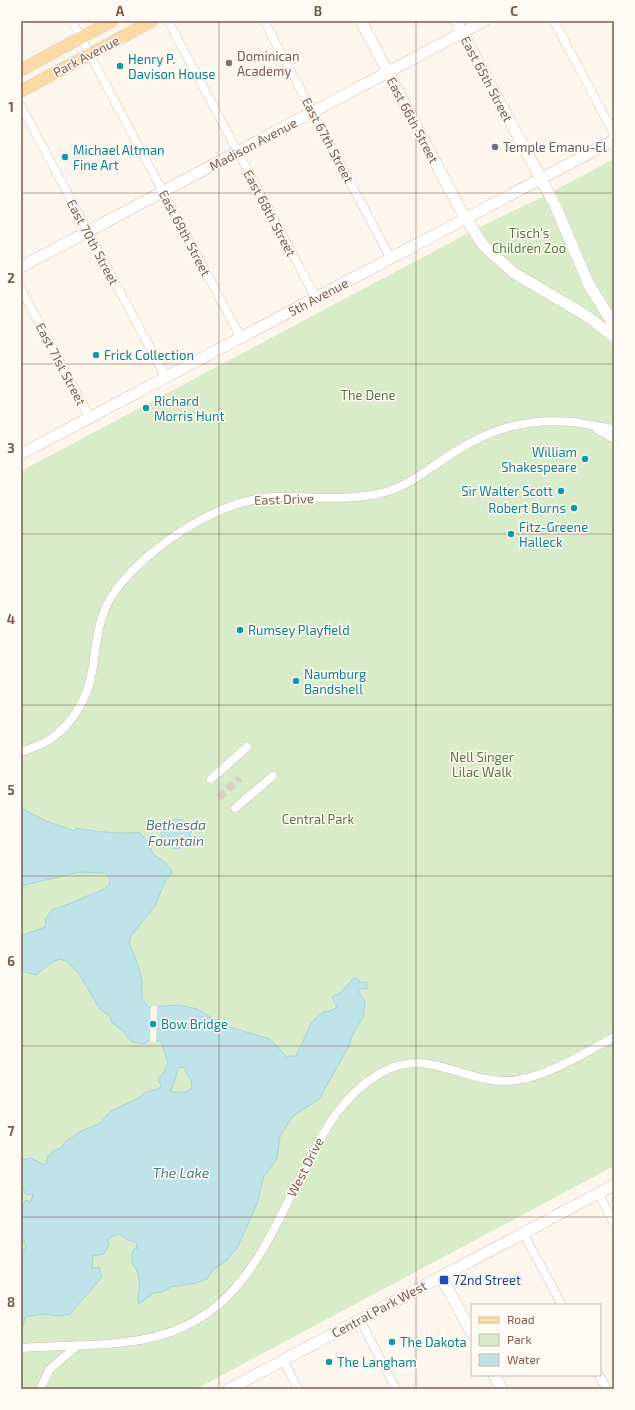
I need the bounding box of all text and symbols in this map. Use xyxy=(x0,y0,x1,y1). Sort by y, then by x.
text: A xyxy=(116,3,125,19)
text: B xyxy=(314,3,322,19)
text: C xyxy=(510,3,518,19)
street label: Park Avenue xyxy=(50,32,122,80)
street label: East 65th Street xyxy=(458,33,516,125)
place label: Dominican Academy xyxy=(237,48,299,79)
place label: Henry P. Davison House xyxy=(128,51,215,82)
marker: Dominican Academy xyxy=(224,58,234,68)
marker: Henry P. Davison House xyxy=(115,61,125,71)
street label: East 66th Street xyxy=(384,74,442,166)
street label: East 67th Street xyxy=(299,95,357,186)
text: 1 xyxy=(8,99,14,115)
street label: Madison Avenue xyxy=(206,114,300,174)
place label: Temple Emanu-El xyxy=(503,139,607,155)
place label: Michael Altman Fine Art xyxy=(73,142,165,173)
marker: Temple Emanu-El xyxy=(490,142,500,152)
marker: Michael Altman Fine Art xyxy=(60,152,70,162)
street label: East 68th Street xyxy=(240,167,300,259)
street label: East 69th Street xyxy=(156,187,214,279)
street label: East 70th Street xyxy=(64,196,122,288)
park label: Tisch's Children Zoo xyxy=(492,225,566,256)
text: 2 xyxy=(7,270,15,286)
street label: 5th Avenue xyxy=(285,275,351,319)
street label: East 71st Street xyxy=(33,320,90,408)
place label: Frick Collection xyxy=(104,347,194,363)
marker: Frick Collection xyxy=(91,350,101,360)
park label: The Dene xyxy=(340,387,396,403)
place label: Richard Morris Hunt xyxy=(154,393,225,424)
marker: Richard Morris Hunt xyxy=(141,403,151,413)
text: 3 xyxy=(7,440,15,456)
place label: William Shakespeare xyxy=(501,444,577,475)
marker: William Shakespeare xyxy=(580,454,590,464)
place label: Sir Walter Scott xyxy=(461,483,553,499)
marker: Sir Walter Scott xyxy=(556,486,566,496)
street label: East Drive xyxy=(254,490,314,508)
place label: Robert Burns xyxy=(488,500,566,516)
marker: Robert Burns xyxy=(569,503,579,513)
place label: Fitz-Greene Halleck xyxy=(519,519,588,550)
marker: Fitz-Greene Halleck xyxy=(506,529,516,539)
text: 4 xyxy=(7,611,15,627)
place label: Rumsey Playfield xyxy=(248,622,350,638)
marker: Rumsey Playfield xyxy=(235,625,245,635)
place label: Naumburg Bandshell xyxy=(304,666,366,697)
marker: Naumburg Bandshell xyxy=(291,676,301,686)
park label: Nell Singer Lilac Walk xyxy=(450,749,514,780)
text: 5 xyxy=(7,782,15,798)
park label: Central Park xyxy=(282,811,355,827)
water label: Bethesda Fountain xyxy=(146,816,206,849)
text: 6 xyxy=(7,953,15,969)
place label: Bow Bridge xyxy=(161,1016,228,1032)
marker: Bow Bridge xyxy=(148,1019,158,1029)
text: 7 xyxy=(8,1123,15,1139)
street label: West Drive xyxy=(283,1135,327,1199)
water label: The Lake xyxy=(153,1164,210,1181)
place label: 72nd Street xyxy=(453,1272,521,1288)
marker: 72nd Street xyxy=(438,1274,450,1286)
street label: Central Park West xyxy=(329,1277,429,1341)
text: 8 xyxy=(7,1294,15,1310)
legend xyxy=(471,1304,601,1376)
text: Road xyxy=(507,1312,535,1326)
text: Park xyxy=(507,1332,532,1346)
place label: The Dakota xyxy=(400,1334,467,1350)
marker: The Dakota xyxy=(387,1337,397,1347)
text: Water xyxy=(507,1352,541,1366)
place label: The Langham xyxy=(337,1354,417,1370)
marker: The Langham xyxy=(324,1357,334,1367)

